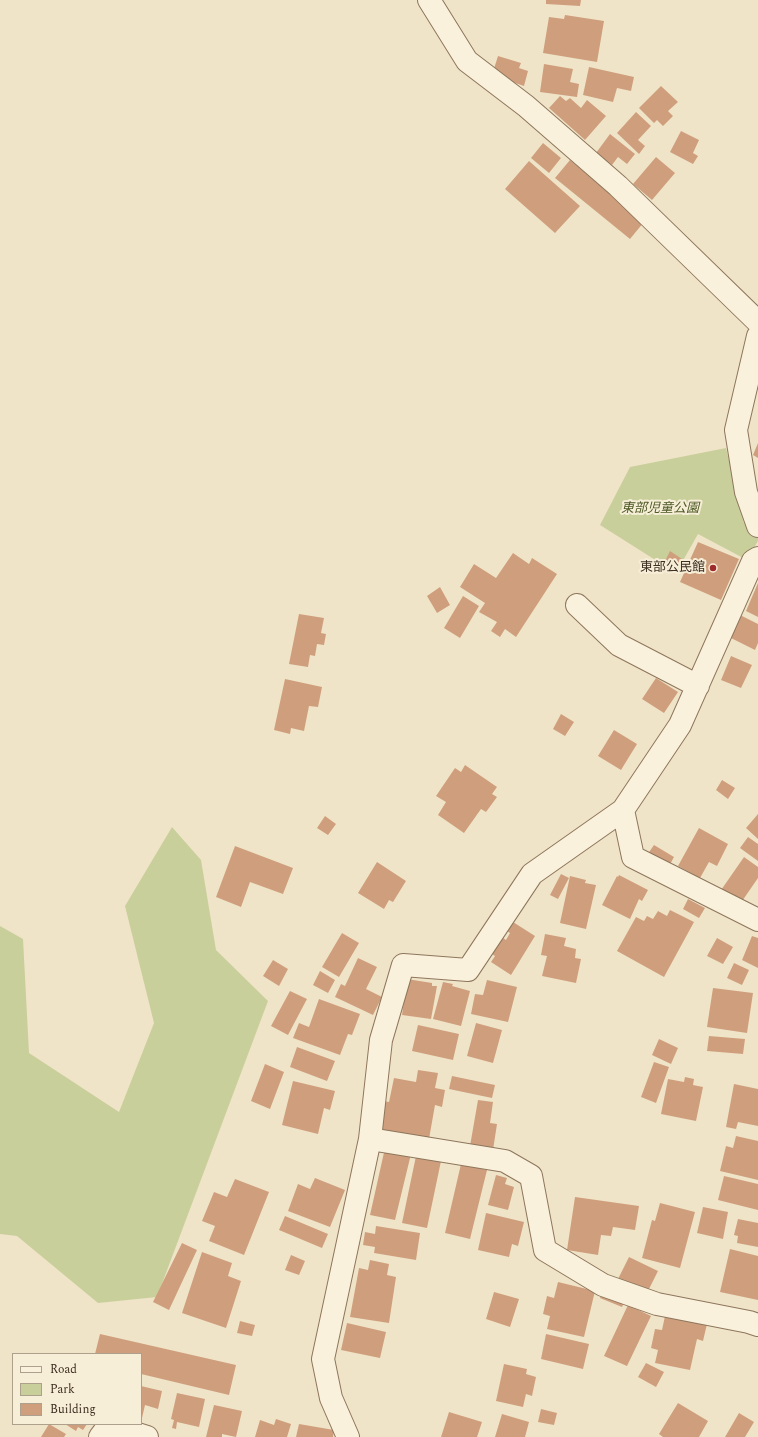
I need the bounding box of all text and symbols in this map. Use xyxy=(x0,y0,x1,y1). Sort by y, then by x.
park label: 東部児童公園 xyxy=(621,501,699,517)
place label: 東部公民館 xyxy=(640,560,705,576)
marker: 東部公民館 xyxy=(708,563,718,573)
legend xyxy=(12,1353,142,1425)
text: Road xyxy=(50,1360,77,1379)
text: Park xyxy=(50,1380,75,1399)
text: Building xyxy=(50,1400,96,1419)

